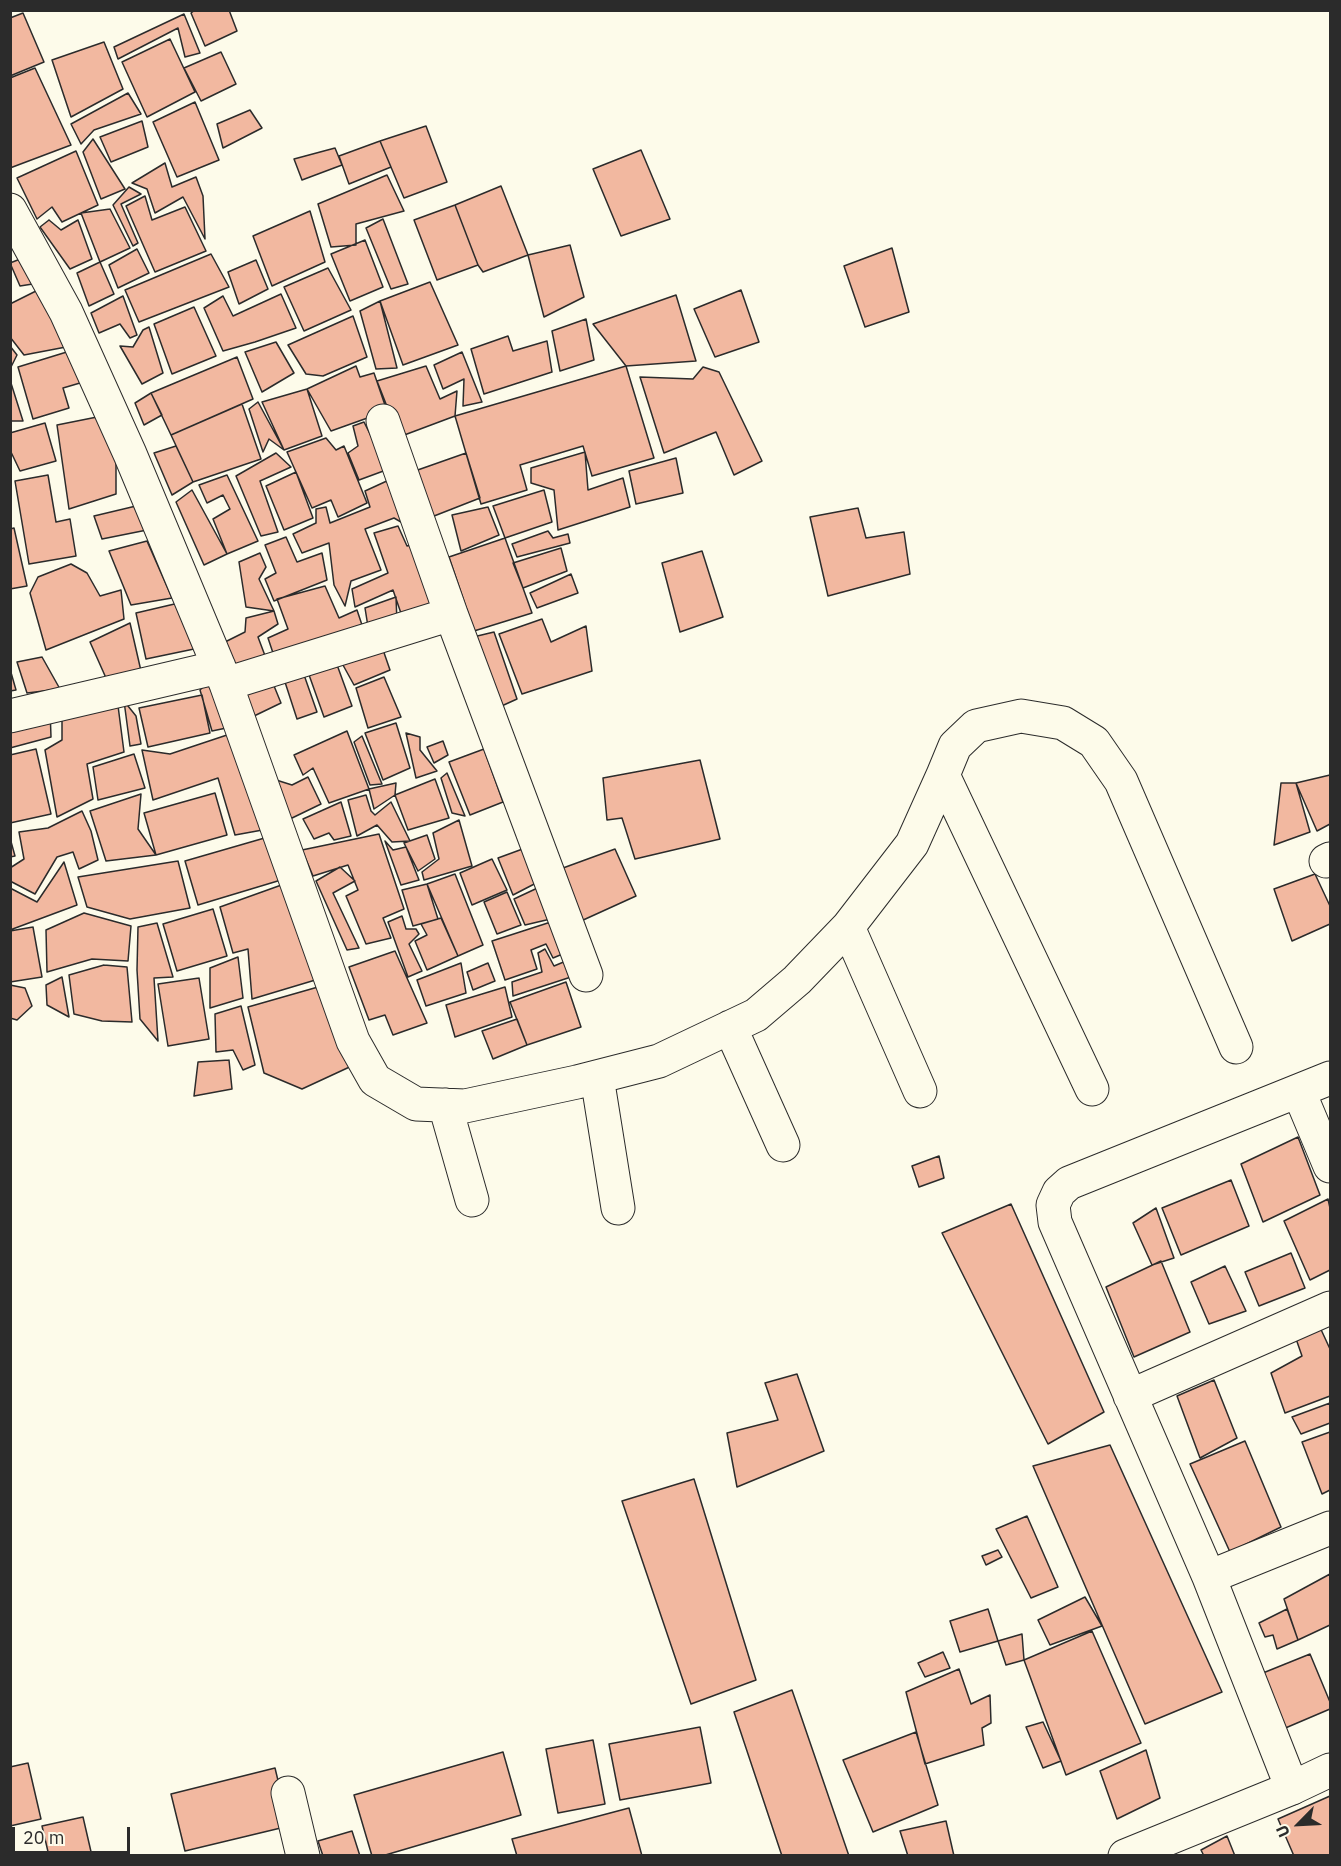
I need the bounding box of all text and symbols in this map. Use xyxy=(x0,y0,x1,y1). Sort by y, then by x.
north arrow xyxy=(1269,1794,1329,1854)
scale bar xyxy=(15,1815,134,1853)
text: U xyxy=(1271,1822,1294,1840)
text: 20 m xyxy=(23,1826,65,1849)

